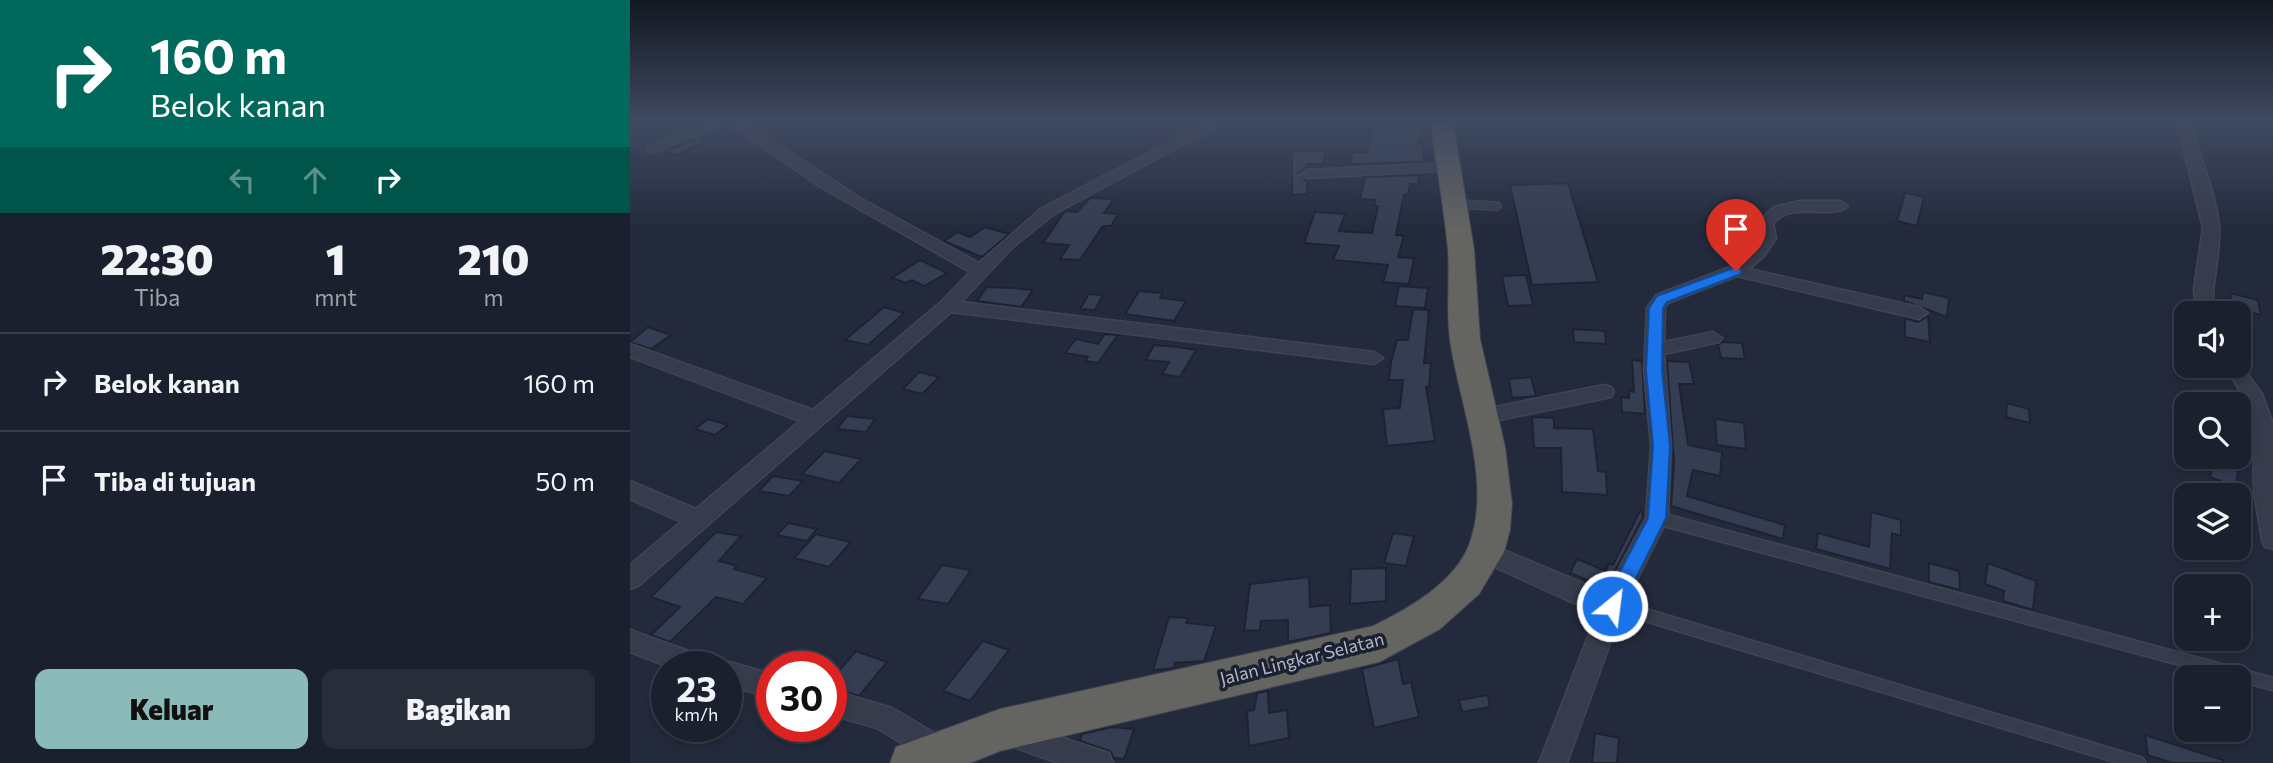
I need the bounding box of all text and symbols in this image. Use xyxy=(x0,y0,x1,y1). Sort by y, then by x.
text: 160 m xyxy=(150,24,287,84)
icon: right xyxy=(35,28,126,119)
text: Belok kanan xyxy=(150,84,326,124)
icon: left xyxy=(223,161,261,199)
icon: ahead xyxy=(296,161,334,199)
icon: right xyxy=(369,161,407,199)
pin xyxy=(1706,199,1766,271)
icon: arrive xyxy=(1717,210,1755,248)
text: 22:30 xyxy=(101,232,214,284)
text: 1 xyxy=(326,232,345,284)
text: 210 xyxy=(457,232,529,284)
text: Tiba xyxy=(134,283,180,311)
text: mnt xyxy=(314,283,357,311)
text: m xyxy=(483,283,503,311)
map controls xyxy=(2174,301,2251,742)
button: sound xyxy=(2174,301,2251,378)
icon: right xyxy=(35,363,73,401)
text: Belok kanan xyxy=(94,367,240,398)
text: 160 m xyxy=(523,367,595,398)
button: search xyxy=(2174,392,2251,469)
icon: arrive xyxy=(35,461,73,499)
text: Tiba di tujuan xyxy=(94,465,256,496)
text: 50 m xyxy=(535,465,595,496)
button: layers xyxy=(2174,483,2251,560)
position arrow xyxy=(1575,569,1649,643)
button: + xyxy=(2174,574,2251,651)
street label: Jalan Lingkar Selatan xyxy=(1217,627,1386,689)
speed limit sign: 30 xyxy=(756,651,847,742)
button: − xyxy=(2174,665,2251,742)
text: 23 xyxy=(676,666,717,709)
button: Keluar xyxy=(35,669,308,749)
button: Bagikan xyxy=(322,669,595,749)
text: km/h xyxy=(675,703,718,725)

